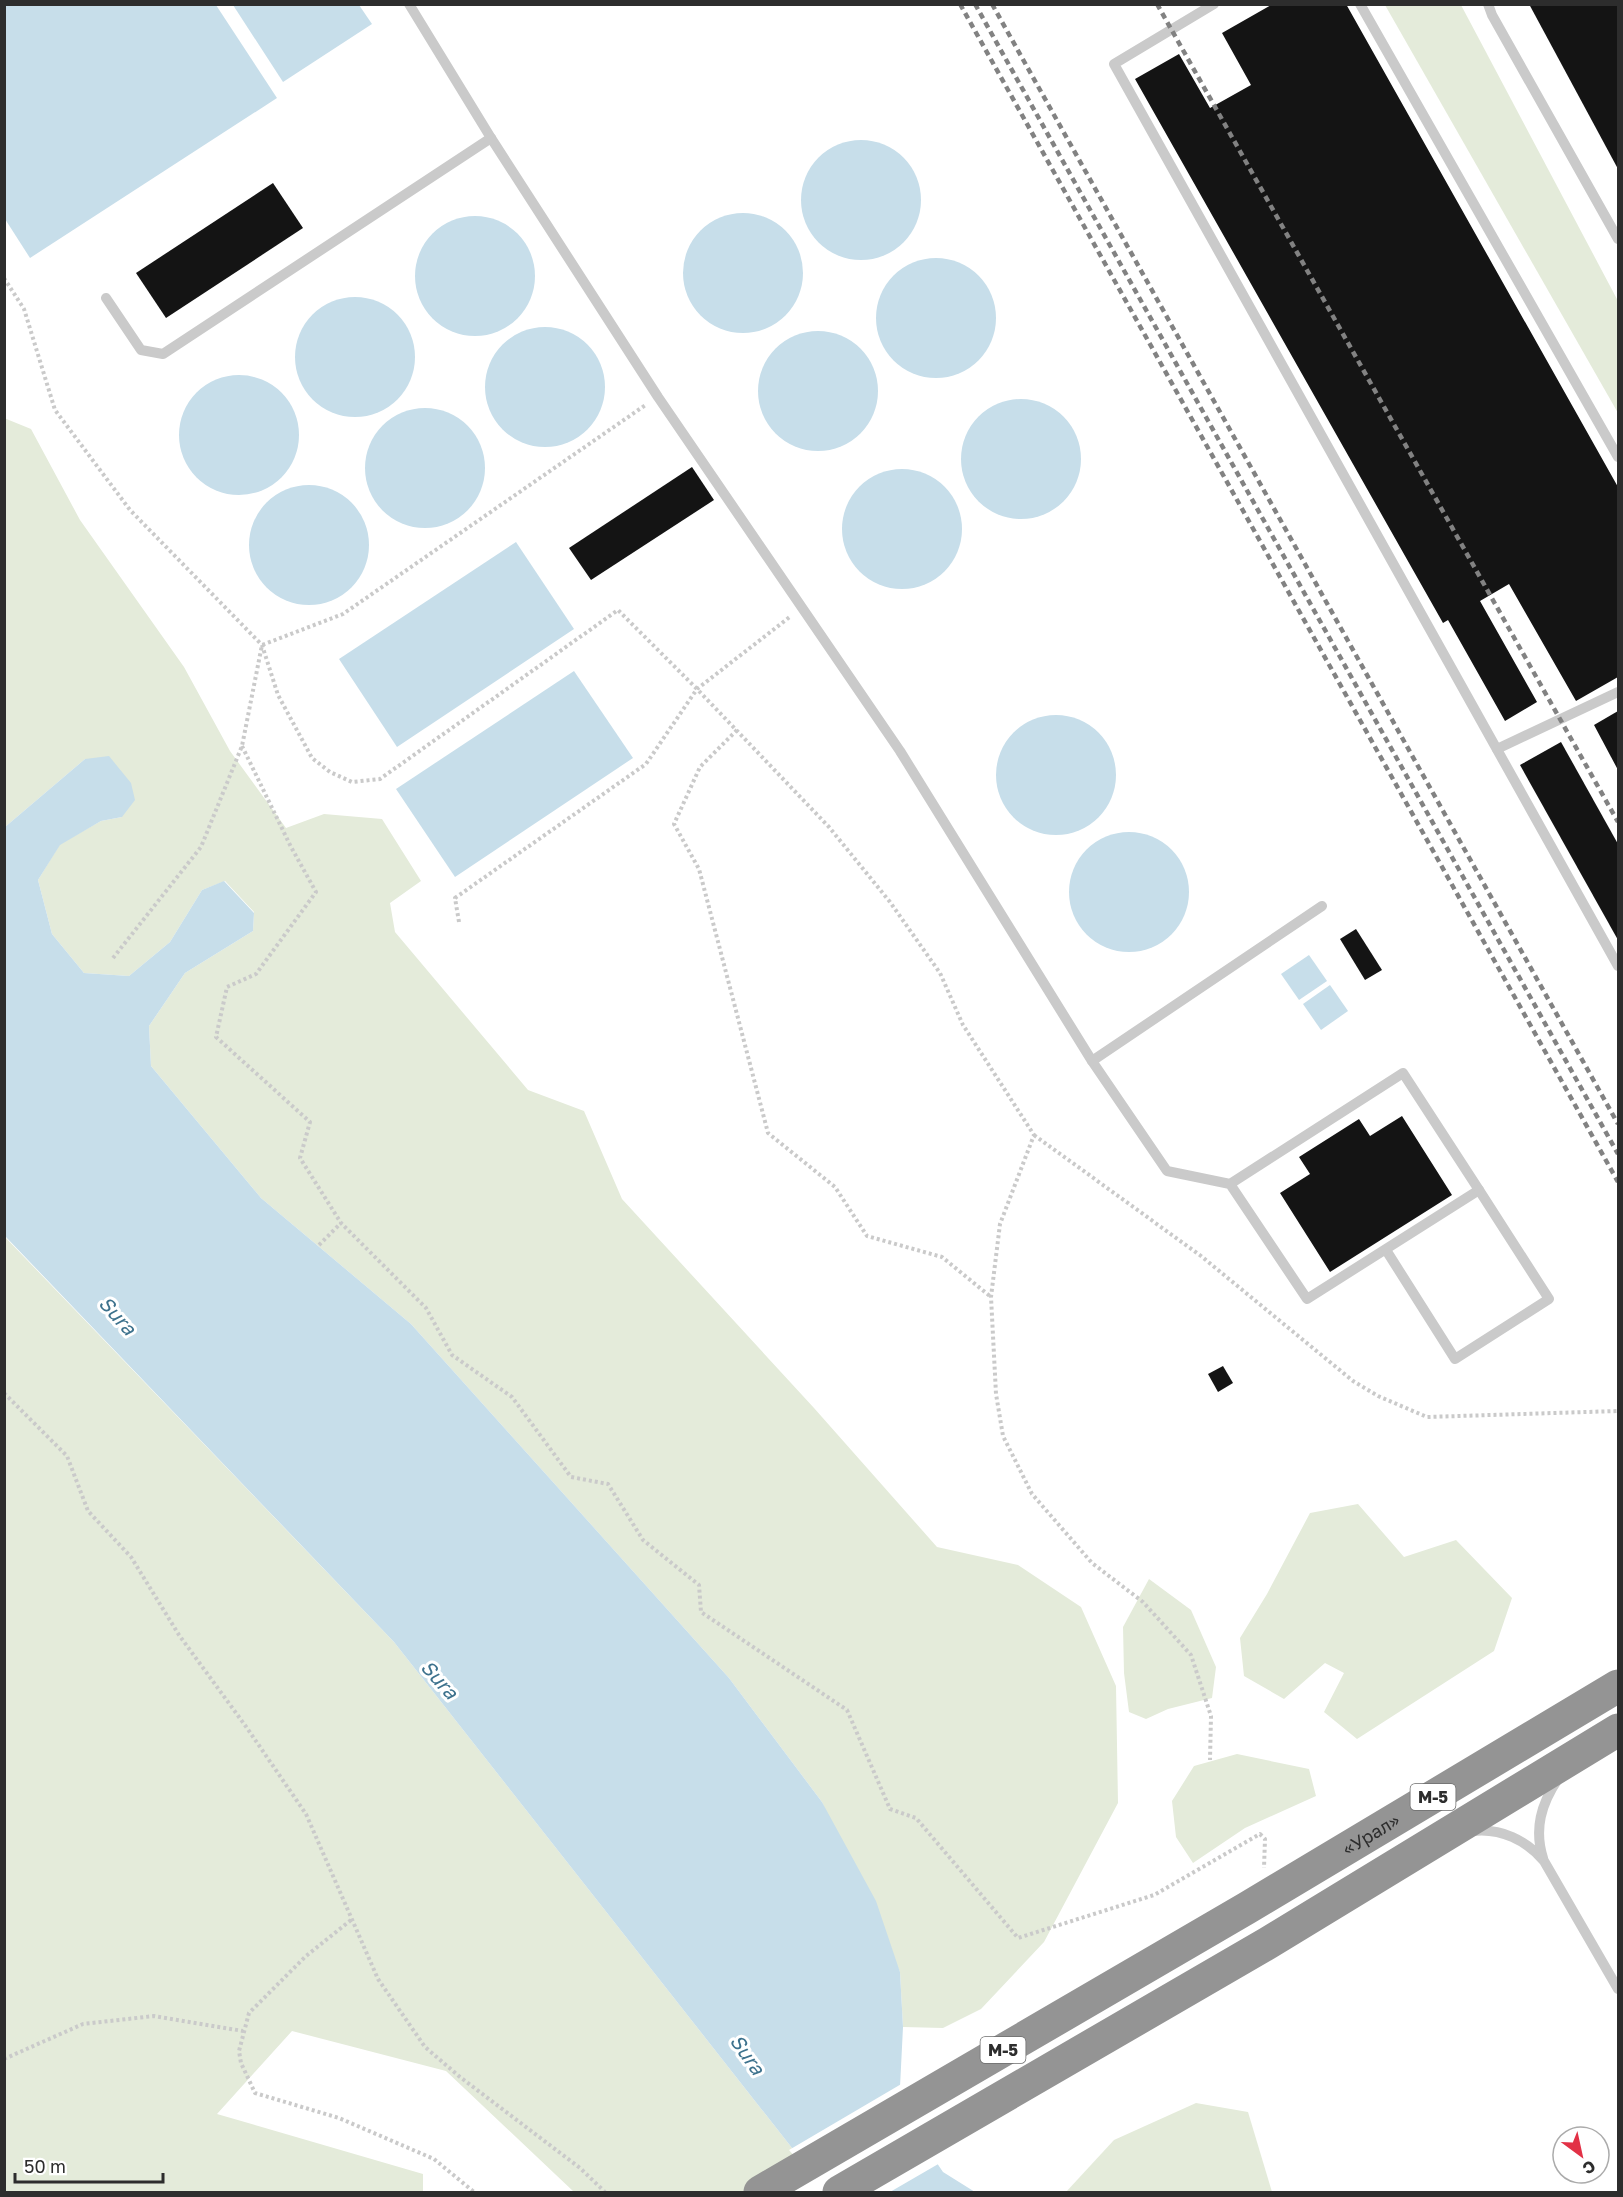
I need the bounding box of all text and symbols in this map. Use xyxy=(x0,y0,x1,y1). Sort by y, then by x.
water label: Sura xyxy=(94,1291,142,1340)
water label: Sura xyxy=(416,1655,464,1704)
road number: М-5 xyxy=(1410,1784,1456,1810)
street label: «Урал» xyxy=(1338,1808,1404,1860)
water label: Sura xyxy=(726,2029,771,2079)
road number: М-5 xyxy=(980,2037,1026,2063)
north arrow xyxy=(1551,2125,1611,2185)
scale bar xyxy=(15,2146,164,2184)
text: 50 m xyxy=(24,2155,66,2177)
text: С xyxy=(1579,2156,1599,2179)

